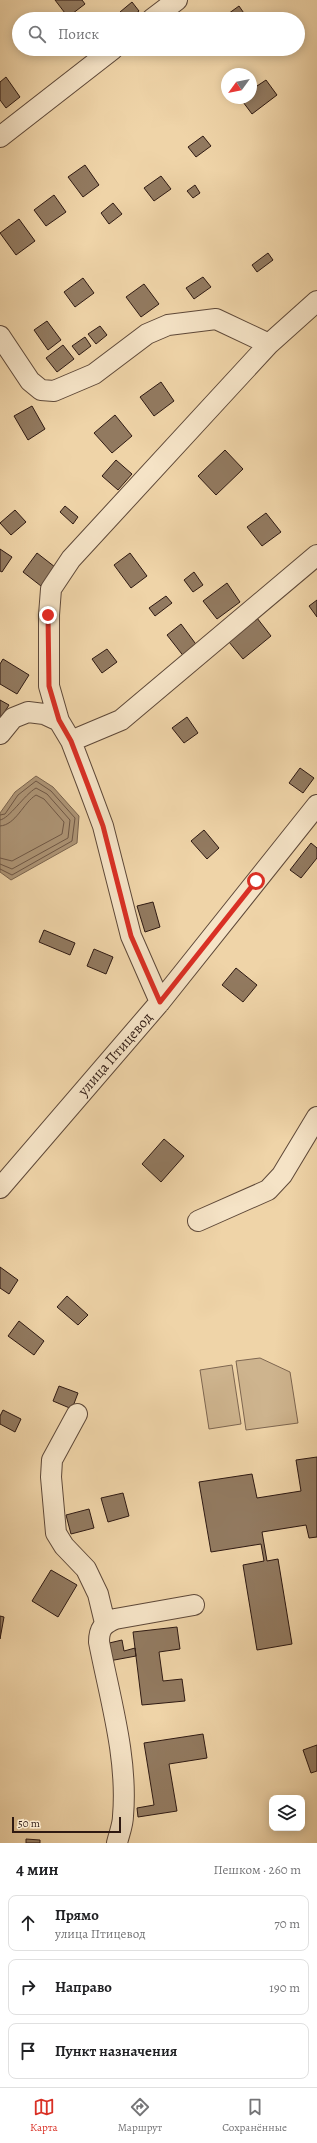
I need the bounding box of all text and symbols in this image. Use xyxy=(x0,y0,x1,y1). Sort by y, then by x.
search box xyxy=(12,12,305,56)
icon: search xyxy=(26,23,48,45)
text: Поиск xyxy=(58,24,99,44)
north arrow xyxy=(221,68,257,104)
route end xyxy=(39,606,57,624)
route start xyxy=(247,872,265,890)
street label: улица Птицевод xyxy=(72,1008,157,1101)
map controls xyxy=(269,1795,305,1831)
button: layers xyxy=(269,1795,305,1831)
scale bar xyxy=(12,1815,121,1834)
text: 50 m xyxy=(18,1816,40,1831)
text: 4 мин xyxy=(16,1858,59,1881)
text: Пешком · 260 m xyxy=(213,1861,301,1878)
text: Прямо xyxy=(55,1905,99,1925)
icon: ahead xyxy=(17,1912,39,1934)
text: 70 m xyxy=(274,1915,300,1932)
text: улица Птицевод xyxy=(55,1925,146,1942)
icon: right xyxy=(17,1976,39,1998)
text: Направо xyxy=(55,1977,112,1997)
text: 190 m xyxy=(269,1979,300,1996)
icon: arrive xyxy=(17,2040,39,2062)
text: Пункт назначения xyxy=(55,2041,177,2061)
tab: Карта xyxy=(30,2096,58,2135)
tab: Маршрут xyxy=(118,2096,162,2135)
tab: Сохранённые xyxy=(222,2096,287,2135)

